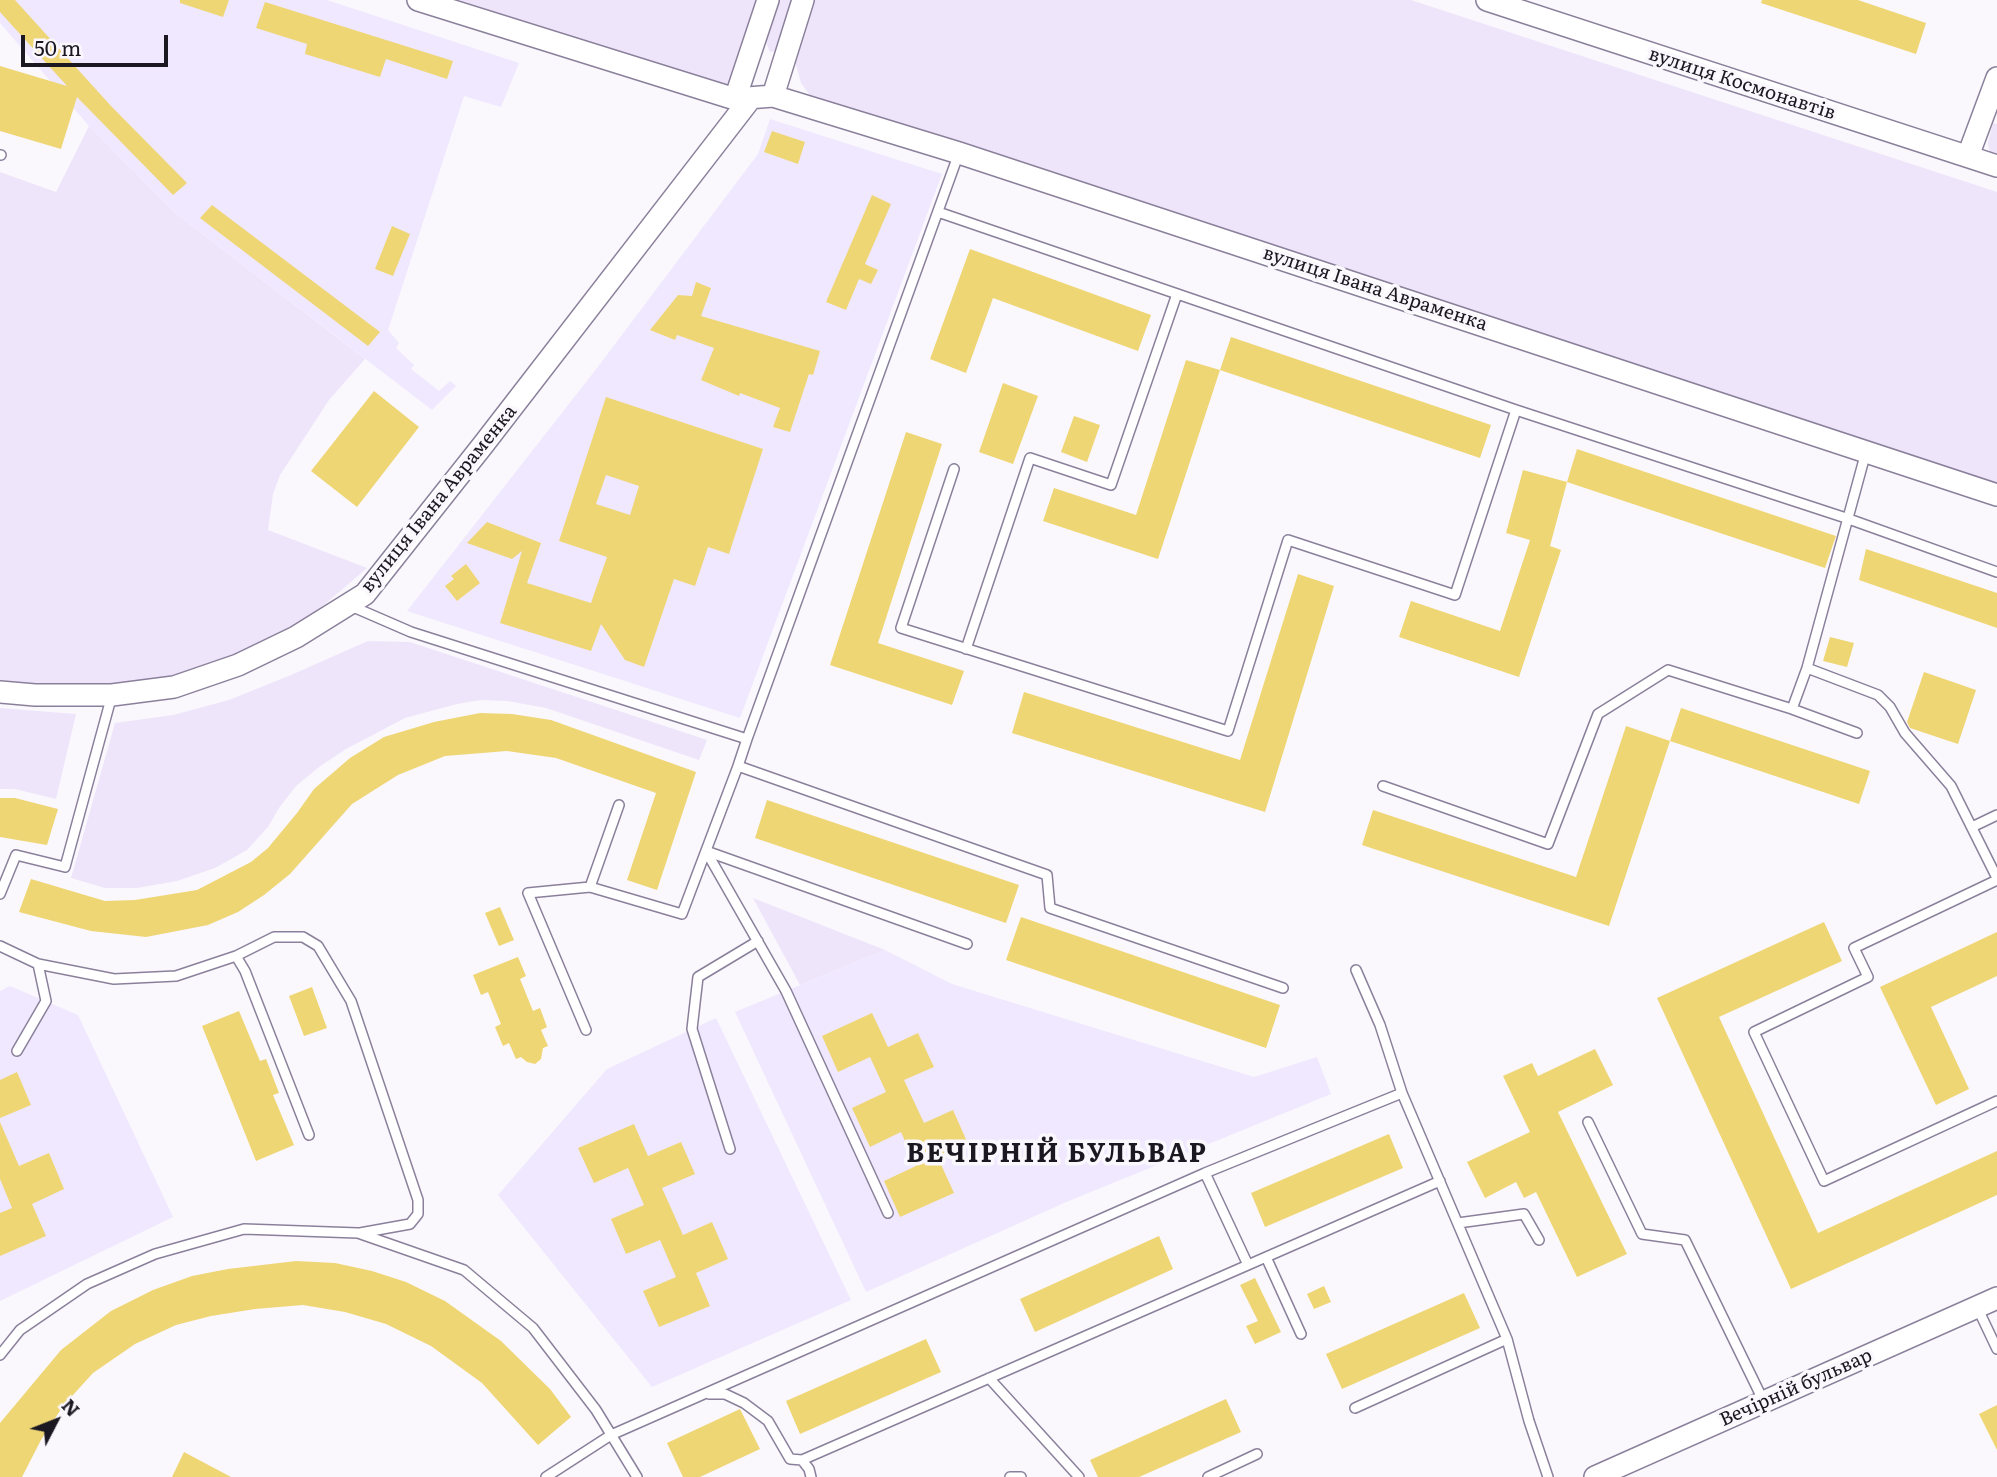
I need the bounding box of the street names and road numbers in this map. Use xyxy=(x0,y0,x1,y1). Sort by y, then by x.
street label: вулиця Космонавтів xyxy=(1646,43,1838,125)
street label: вулиця Івана Авраменка xyxy=(1260,242,1490,336)
street label: вулиця Івана Авраменка xyxy=(356,401,522,597)
street label: Вечірній бульвар xyxy=(1716,1344,1876,1432)

